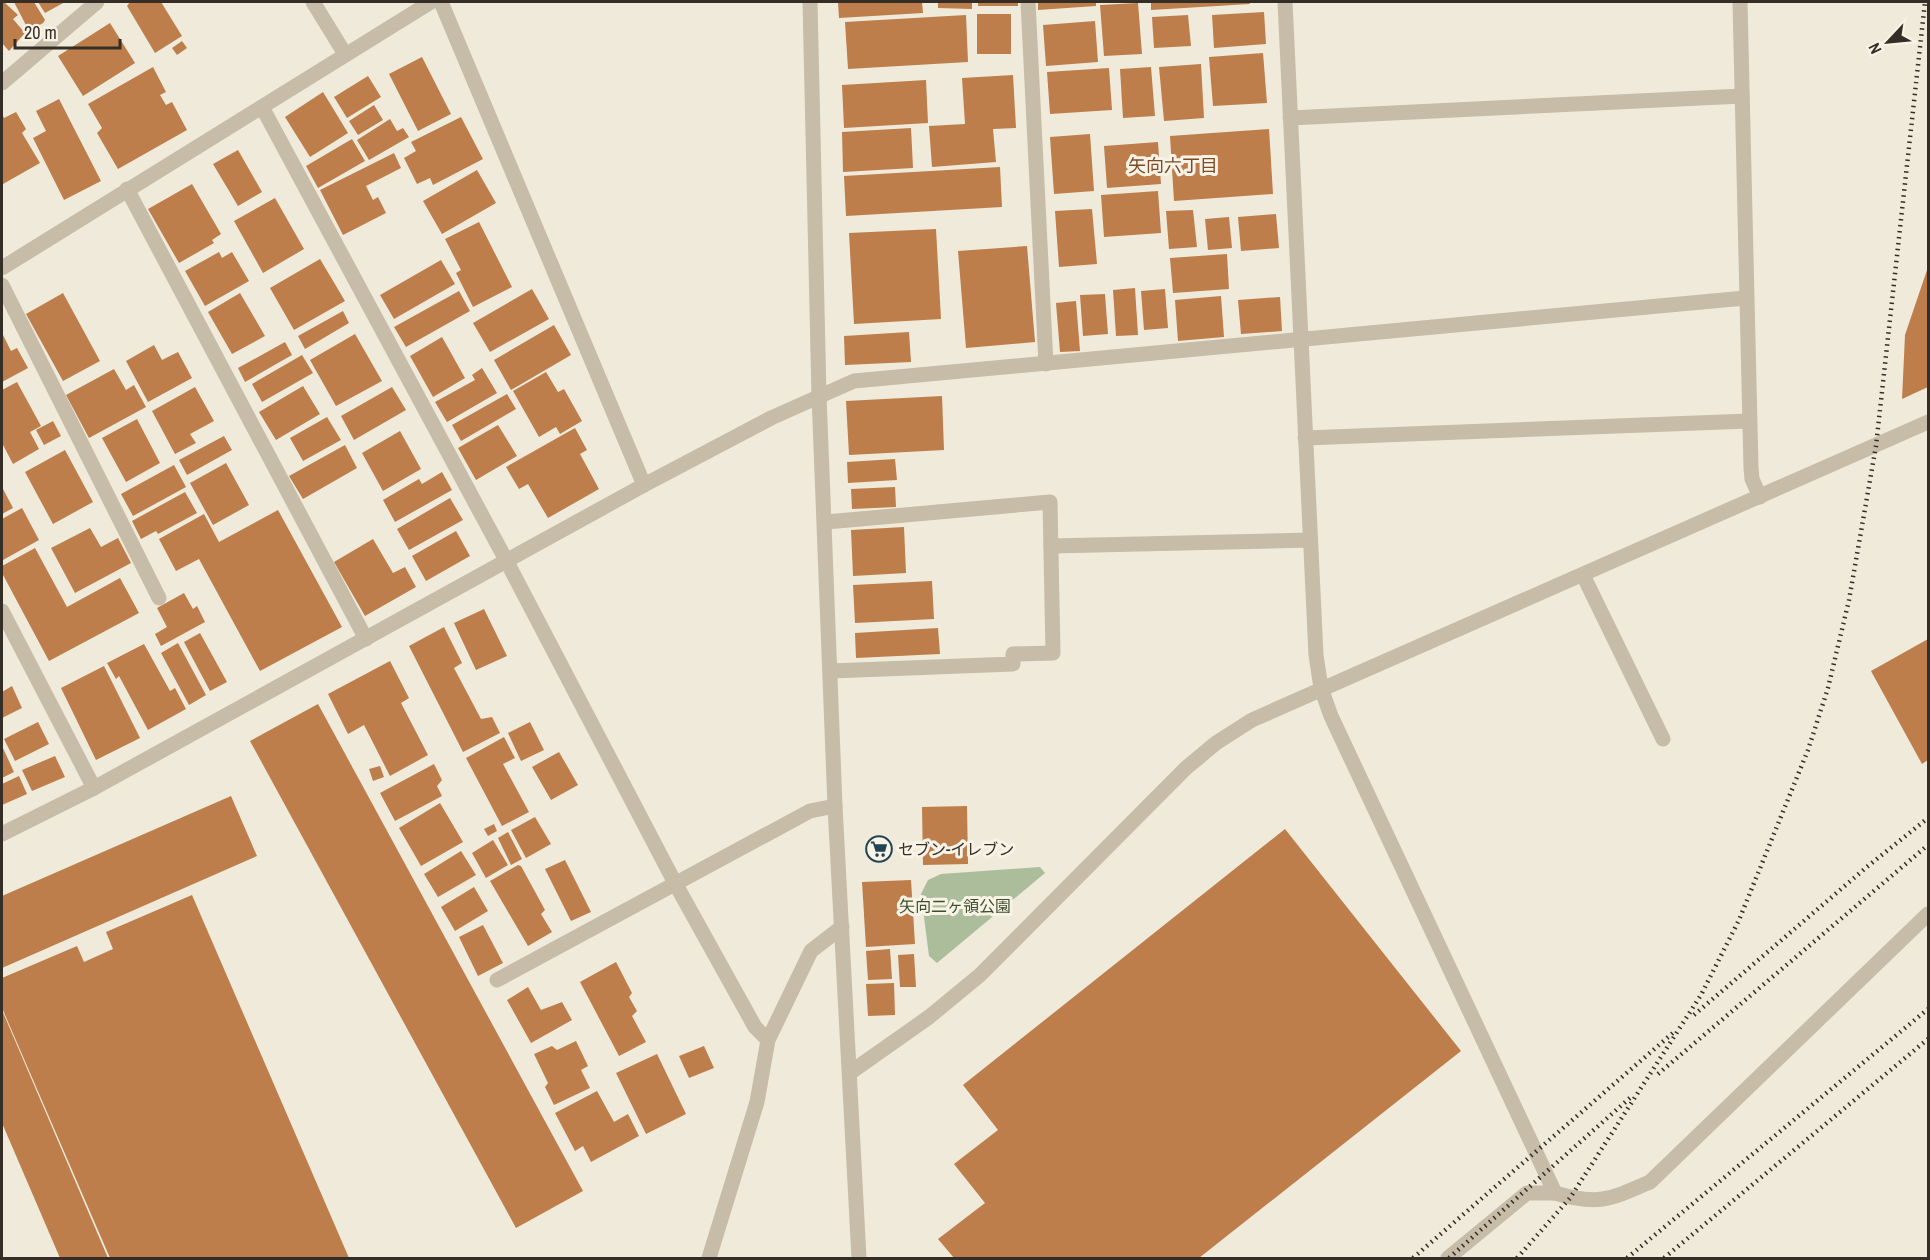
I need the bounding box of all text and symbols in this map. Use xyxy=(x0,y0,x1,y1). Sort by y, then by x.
scale bar xyxy=(15,12,120,50)
north arrow xyxy=(1858,12,1918,72)
text: 20 m xyxy=(24,20,57,45)
text: N xyxy=(1863,39,1886,58)
district label: 矢向六丁目 xyxy=(1128,153,1218,178)
supermarket icon: セブン-イレブン xyxy=(864,834,894,864)
place label: セブン-イレブン xyxy=(898,838,1014,860)
park label: 矢向二ヶ領公園 xyxy=(899,895,1011,917)

